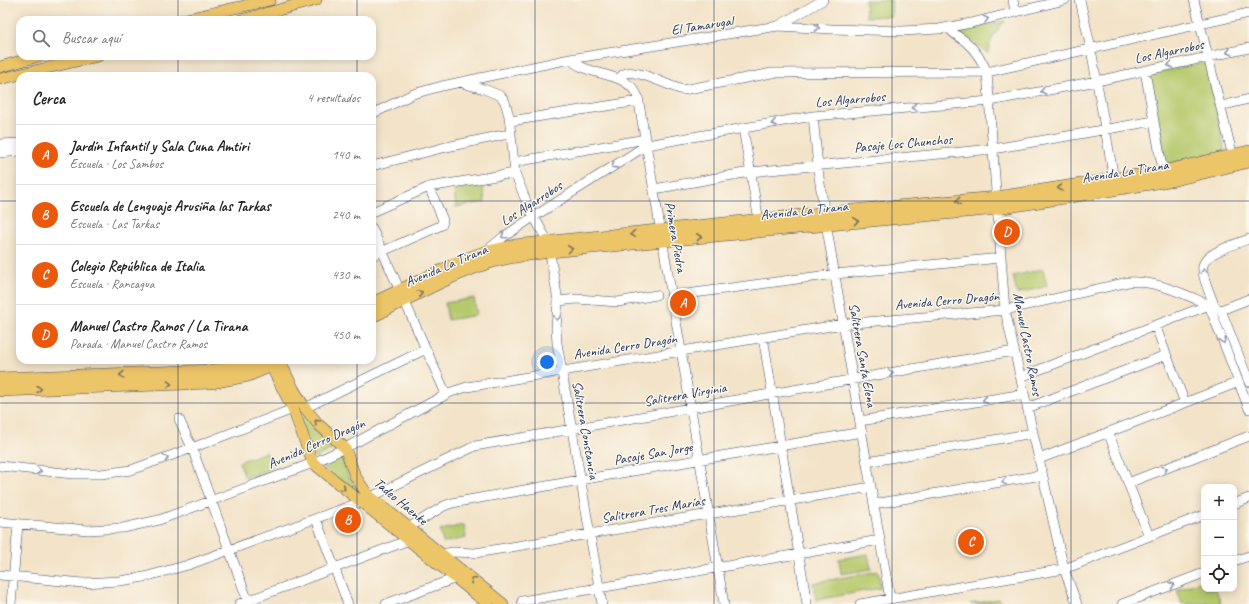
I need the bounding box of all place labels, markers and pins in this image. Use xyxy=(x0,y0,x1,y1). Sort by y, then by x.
pin: D xyxy=(994,217,1020,247)
pin: A xyxy=(670,288,696,318)
pin: B xyxy=(335,505,361,535)
pin: C xyxy=(958,527,984,557)

